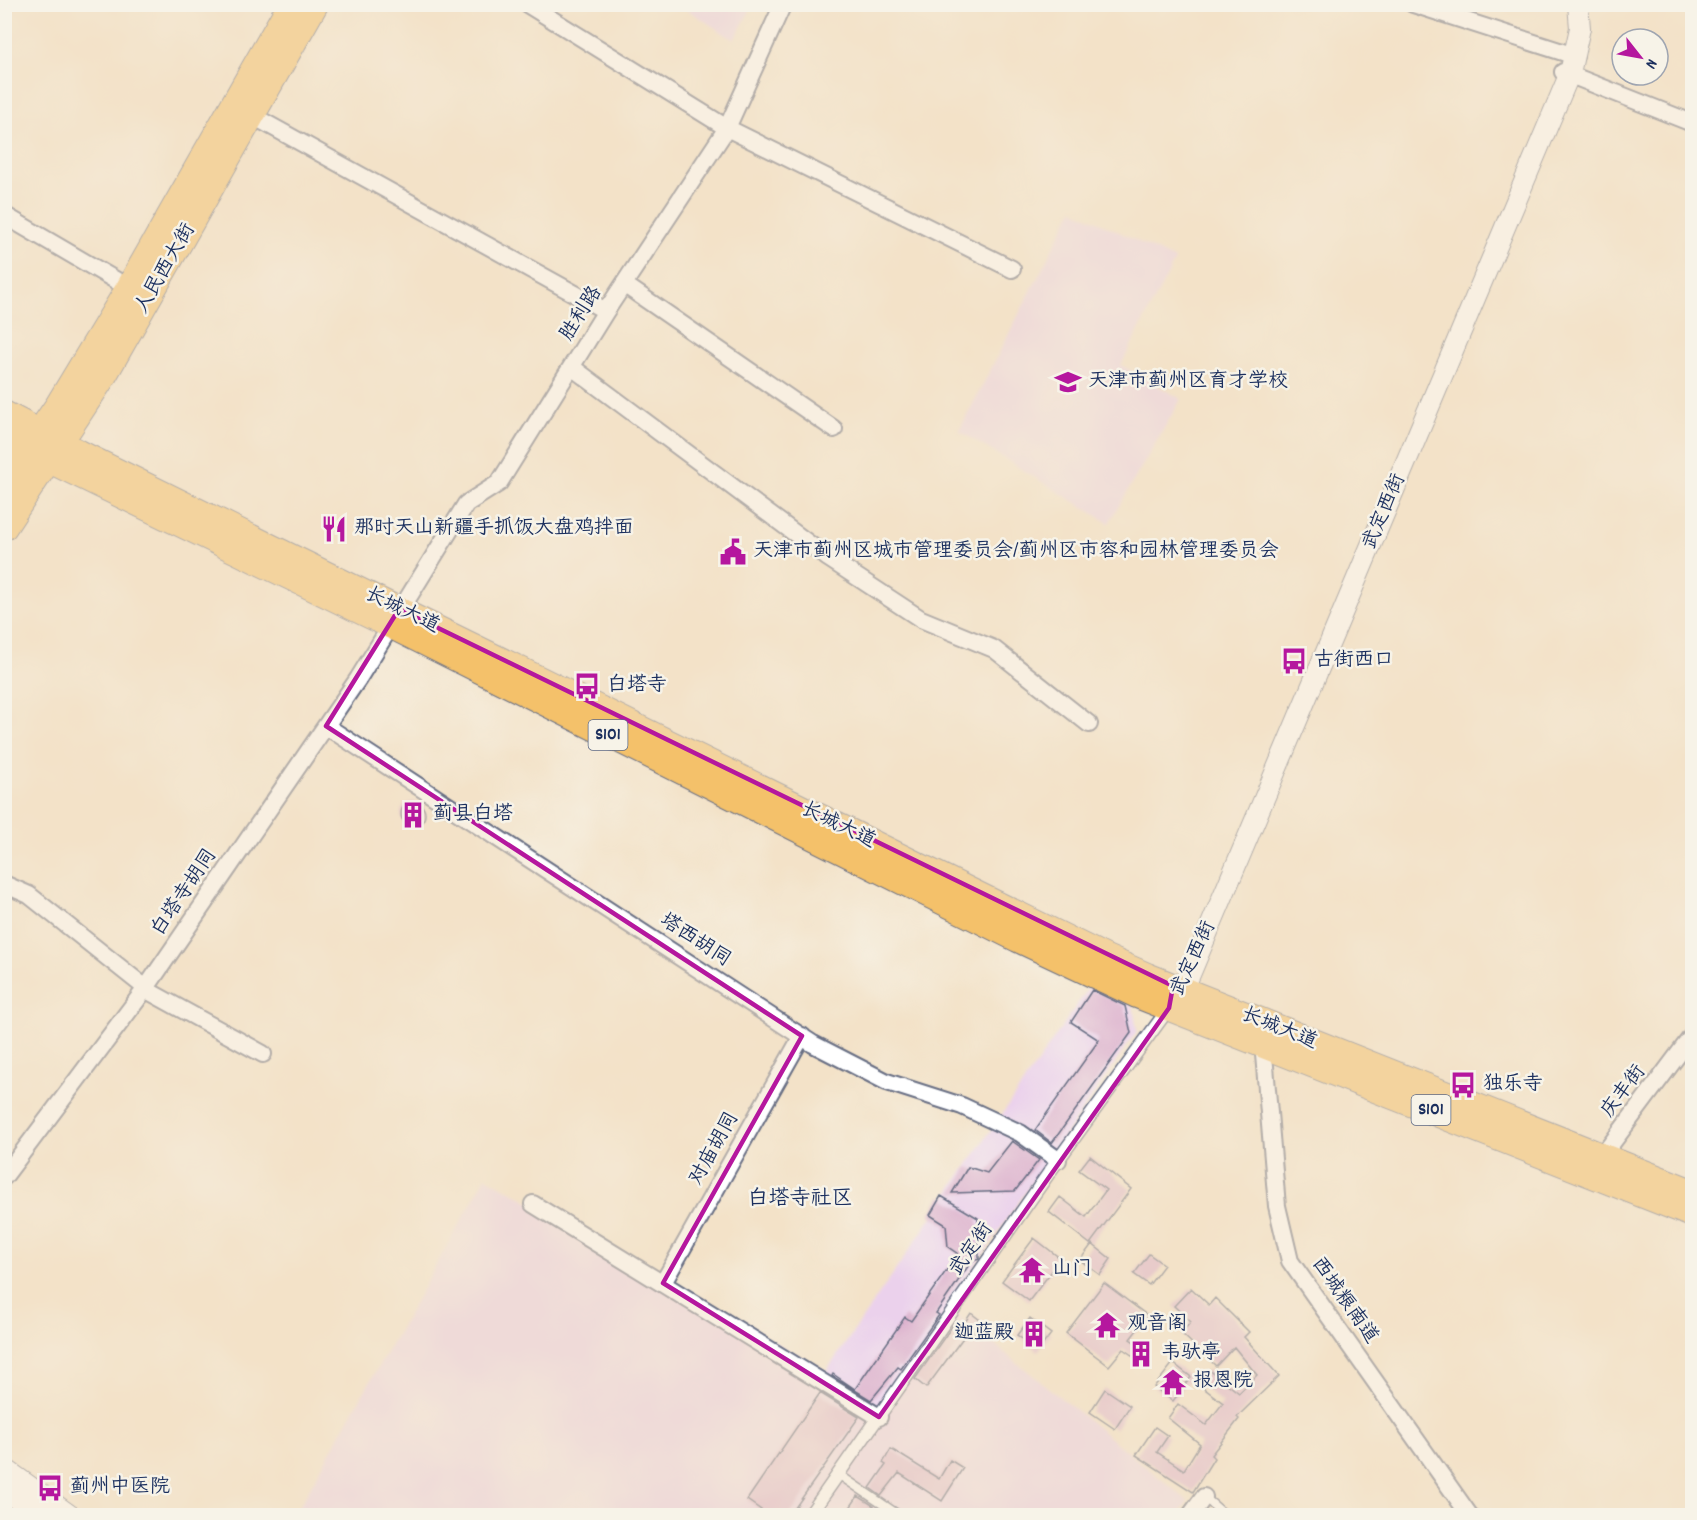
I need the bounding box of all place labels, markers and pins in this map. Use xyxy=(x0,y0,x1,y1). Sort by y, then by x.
school or university icon: 天津市蓟州区育才学校 xyxy=(1053,367,1083,397)
place label: 天津市蓟州区育才学校 xyxy=(1088,368,1288,396)
restaurant icon: 那时天山新疆手抓饭大盘鸡拌面 xyxy=(319,514,349,544)
place label: 那时天山新疆手抓饭大盘鸡拌面 xyxy=(354,515,634,543)
public building icon: 天津市蓟州区城市管理委员会/蓟州区市容和园林管理委员会 xyxy=(718,537,748,567)
place label: 天津市蓟州区城市管理委员会/蓟州区市容和园林管理委员会 xyxy=(753,538,1279,566)
bus stop icon: 古街西口 xyxy=(1279,646,1309,676)
place label: 古街西口 xyxy=(1314,647,1394,675)
bus stop icon: 白塔寺 xyxy=(572,671,602,701)
place label: 白塔寺 xyxy=(607,672,667,700)
building icon: 蓟县白塔 xyxy=(398,800,428,830)
place label: 蓟县白塔 xyxy=(433,801,513,829)
bus stop icon: 独乐寺 xyxy=(1448,1070,1478,1100)
place label: 独乐寺 xyxy=(1483,1071,1543,1099)
temple icon: 山门 xyxy=(1017,1255,1047,1285)
place label: 山门 xyxy=(1052,1256,1092,1284)
temple icon: 观音阁 xyxy=(1092,1310,1122,1340)
place label: 观音阁 xyxy=(1127,1311,1187,1339)
building icon: 迦蓝殿 xyxy=(1019,1319,1049,1349)
place label: 迦蓝殿 xyxy=(954,1320,1014,1348)
building icon: 韦驮亭 xyxy=(1126,1339,1156,1369)
place label: 韦驮亭 xyxy=(1161,1340,1221,1368)
temple icon: 报恩院 xyxy=(1158,1367,1188,1397)
place label: 报恩院 xyxy=(1193,1368,1253,1396)
bus stop icon: 蓟州中医院 xyxy=(35,1473,65,1503)
place label: 蓟州中医院 xyxy=(70,1474,170,1502)

